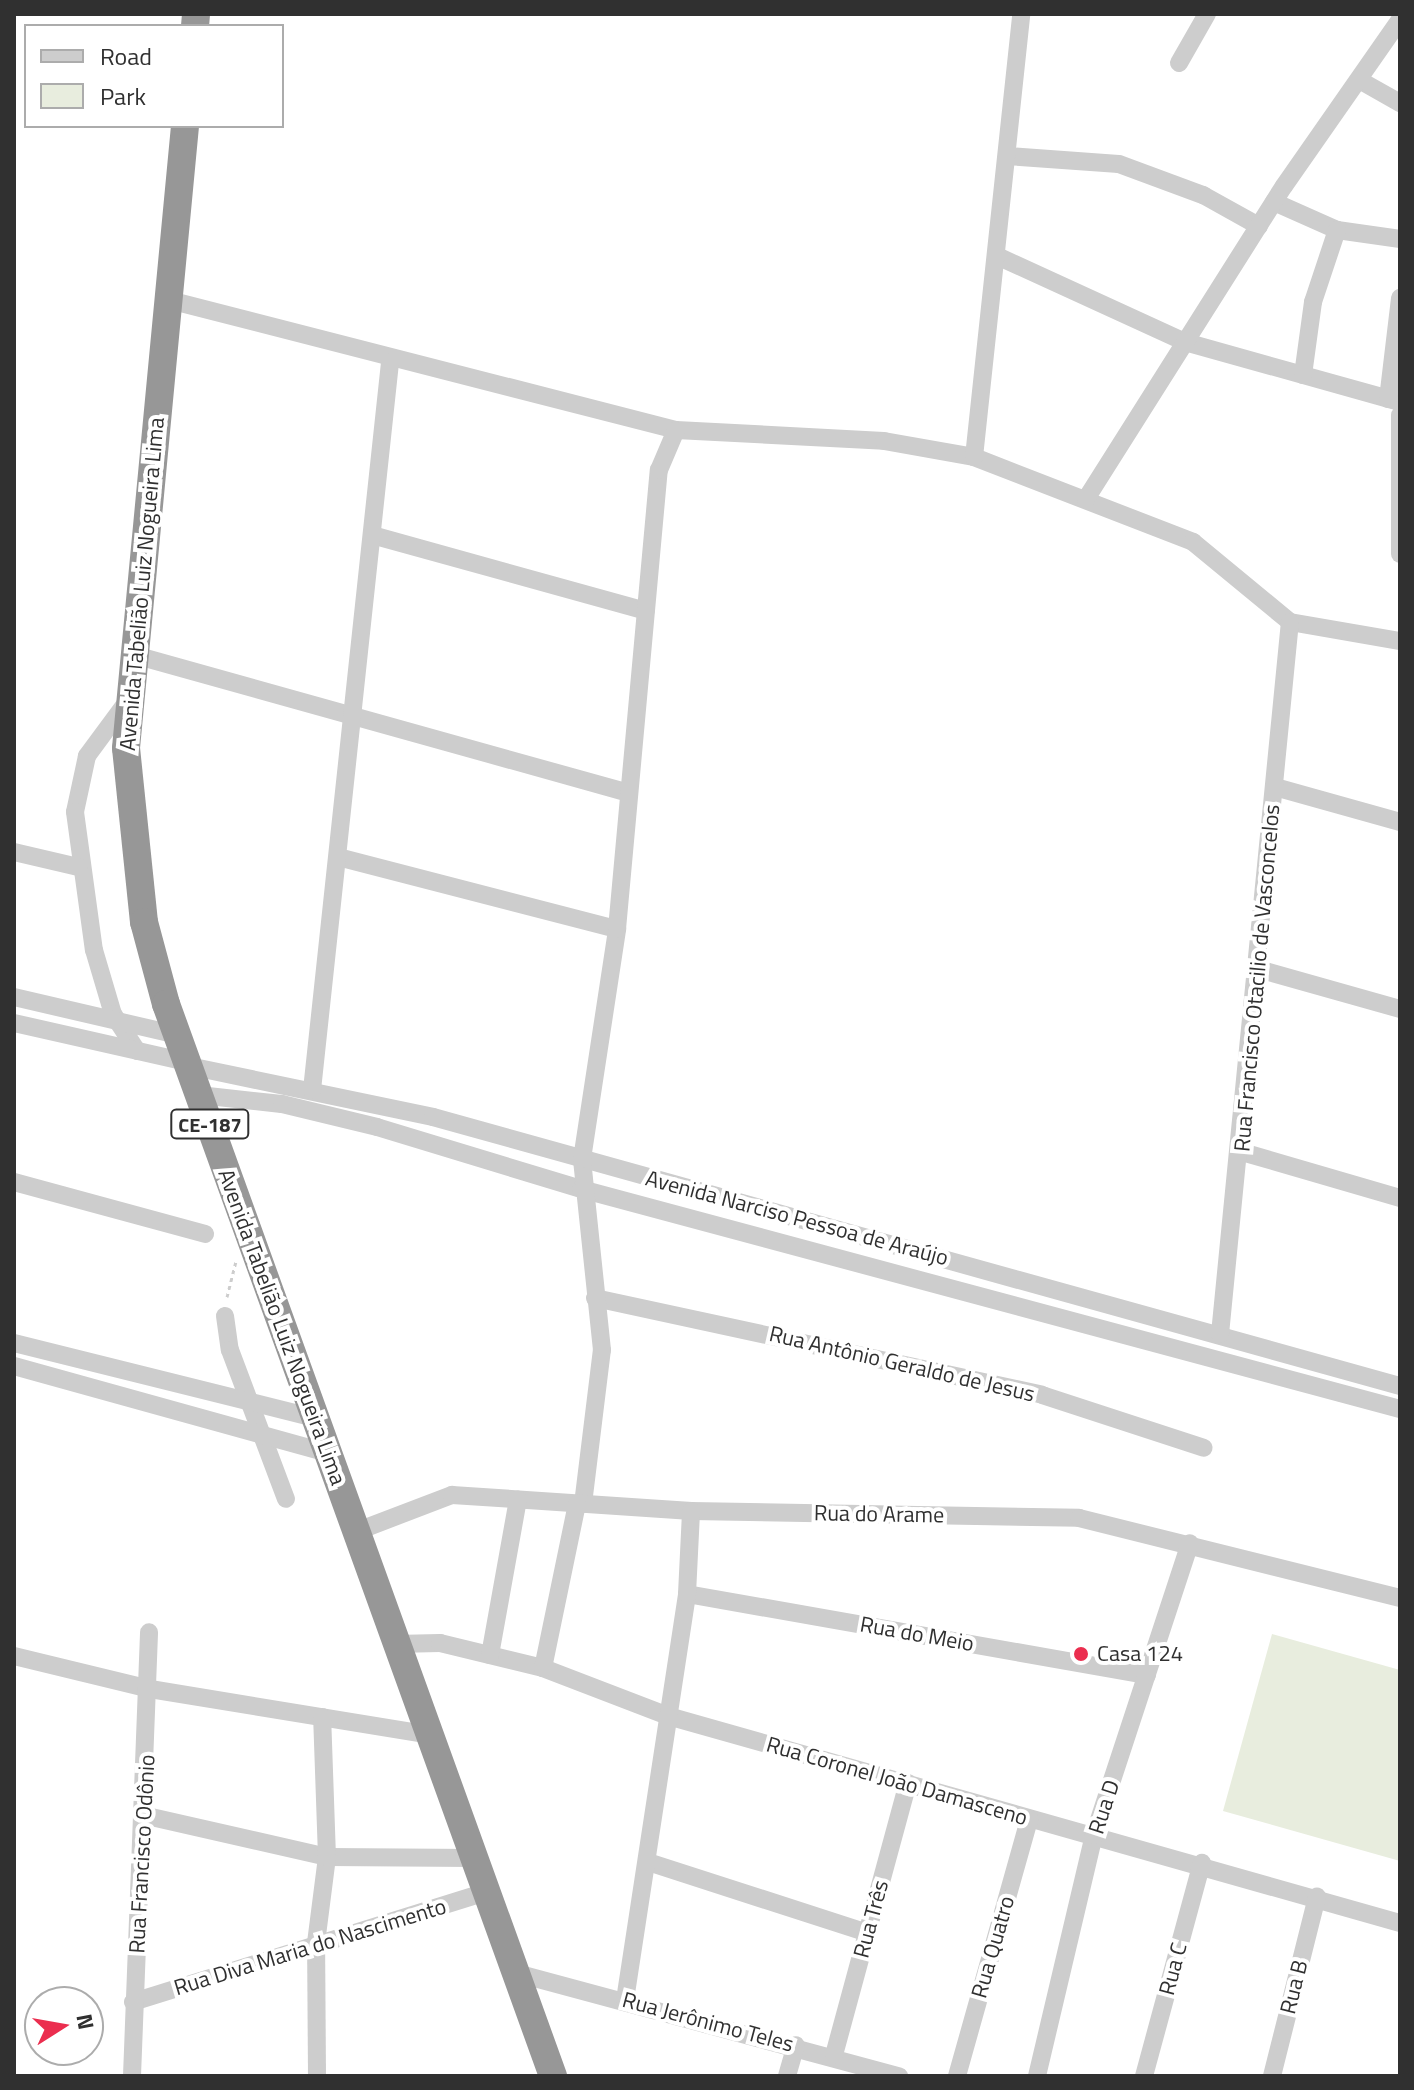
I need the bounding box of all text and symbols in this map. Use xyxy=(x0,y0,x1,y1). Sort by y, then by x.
legend xyxy=(24,24,284,128)
text: Road xyxy=(100,38,152,74)
text: Park xyxy=(100,78,146,114)
street label: Avenida Tabelião Luiz Nogueira Lima xyxy=(114,416,170,752)
street label: Rua Francisco Otacilio de Vasconcelos xyxy=(1229,803,1285,1153)
road number: CE-187 xyxy=(170,1108,250,1140)
street label: Avenida Tabelião Luiz Nogueira Lima xyxy=(212,1165,352,1489)
street label: Avenida Narciso Pessoa de Araújo xyxy=(643,1165,951,1271)
street label: Rua Antônio Geraldo de Jesus xyxy=(767,1321,1037,1407)
street label: Rua do Arame xyxy=(814,1500,944,1528)
street label: Rua do Meio xyxy=(858,1611,976,1657)
place label: Casa 124 xyxy=(1097,1641,1183,1667)
marker: Casa 124 xyxy=(1072,1645,1090,1663)
street label: Rua Coronel João Damasceno xyxy=(763,1731,1031,1831)
street label: Rua Francisco Odônio xyxy=(124,1754,160,1954)
street label: Rua D xyxy=(1083,1777,1125,1837)
street label: Rua Três xyxy=(848,1877,894,1961)
street label: Rua Diva Maria do Nascimento xyxy=(171,1893,449,2001)
street label: Rua Quatro xyxy=(966,1893,1020,2001)
street label: Rua C xyxy=(1153,1940,1193,1998)
street label: Rua B xyxy=(1275,1957,1313,2017)
north arrow xyxy=(24,1986,104,2066)
street label: Rua Jerônimo Teles xyxy=(620,1986,796,2058)
text: N xyxy=(67,2011,104,2033)

